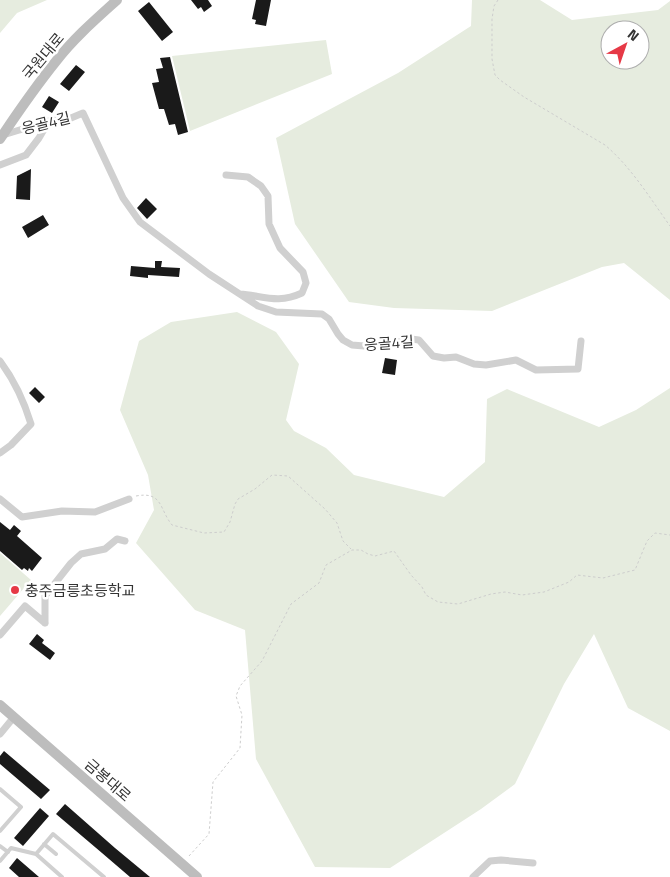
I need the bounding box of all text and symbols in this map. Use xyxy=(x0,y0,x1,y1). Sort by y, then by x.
north arrow xyxy=(600,20,650,70)
text: N xyxy=(623,23,644,46)
street label: 국원대로 xyxy=(16,27,70,85)
street label: 응골4길 xyxy=(19,106,73,140)
street label: 응골4길 xyxy=(363,330,415,356)
place label: 충주금릉초등학교 xyxy=(25,579,135,602)
marker: 충주금릉초등학교 xyxy=(9,584,21,596)
street label: 금봉대로 xyxy=(80,753,136,807)

